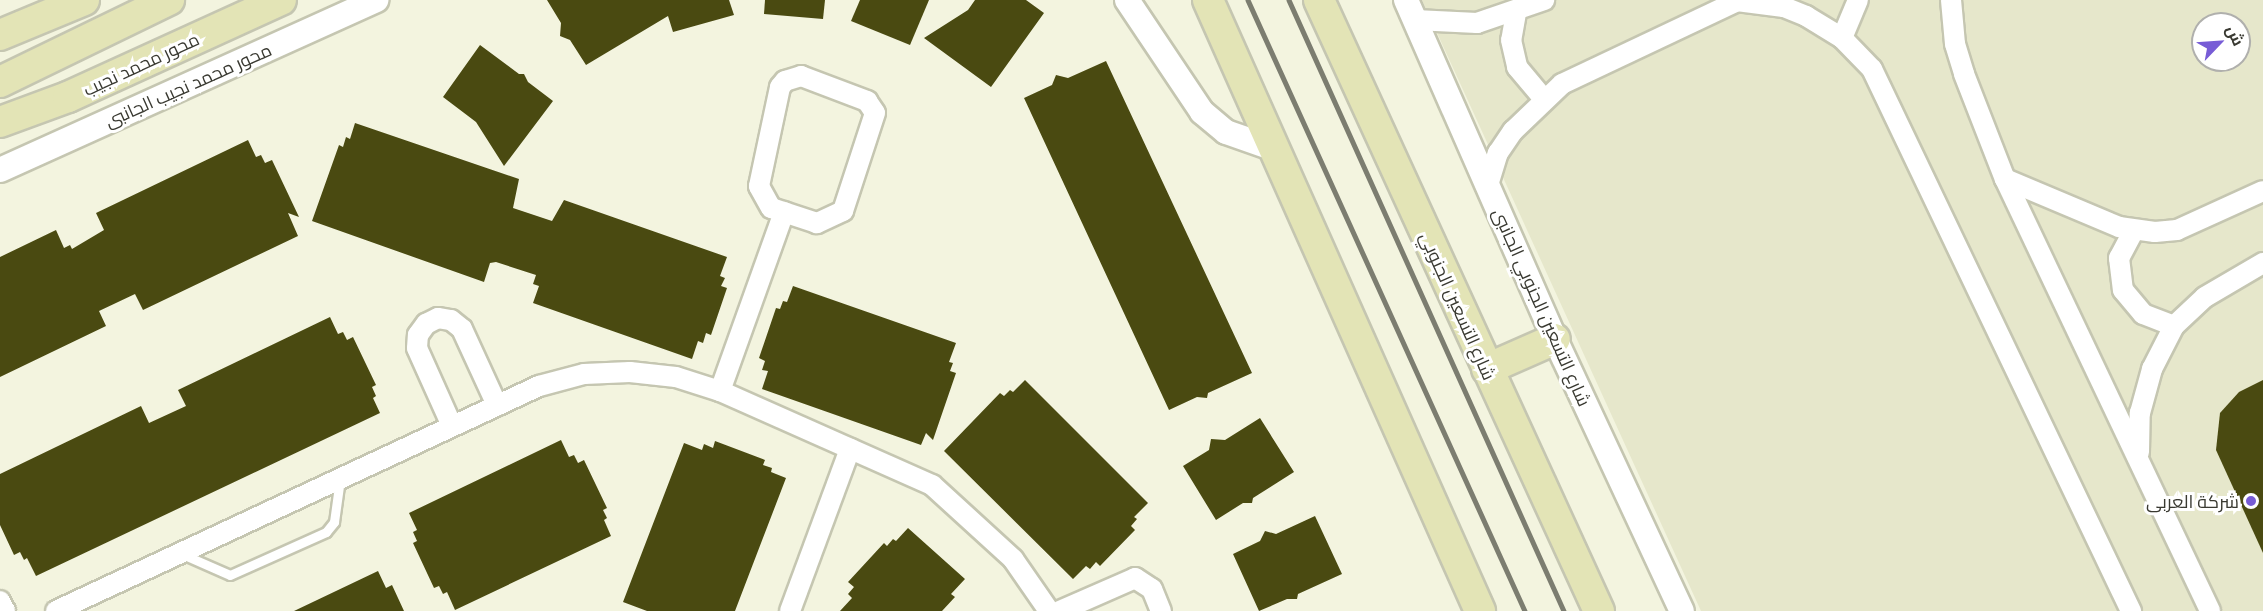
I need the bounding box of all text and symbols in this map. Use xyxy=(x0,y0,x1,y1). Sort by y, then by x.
north arrow xyxy=(2191,12,2251,72)
text: ش xyxy=(2223,22,2249,48)
street label: محور محمد نجيب xyxy=(80,28,202,100)
street label: محور محمد نجيب الجانبى xyxy=(101,38,275,132)
street label: شارع التسعين الجنوبي الجانبى xyxy=(1488,205,1596,409)
street label: شارع التسعين الجنوبي xyxy=(1416,229,1500,383)
place label: شركة العربى xyxy=(2146,490,2239,512)
marker: شركة العربى xyxy=(2244,494,2258,508)

